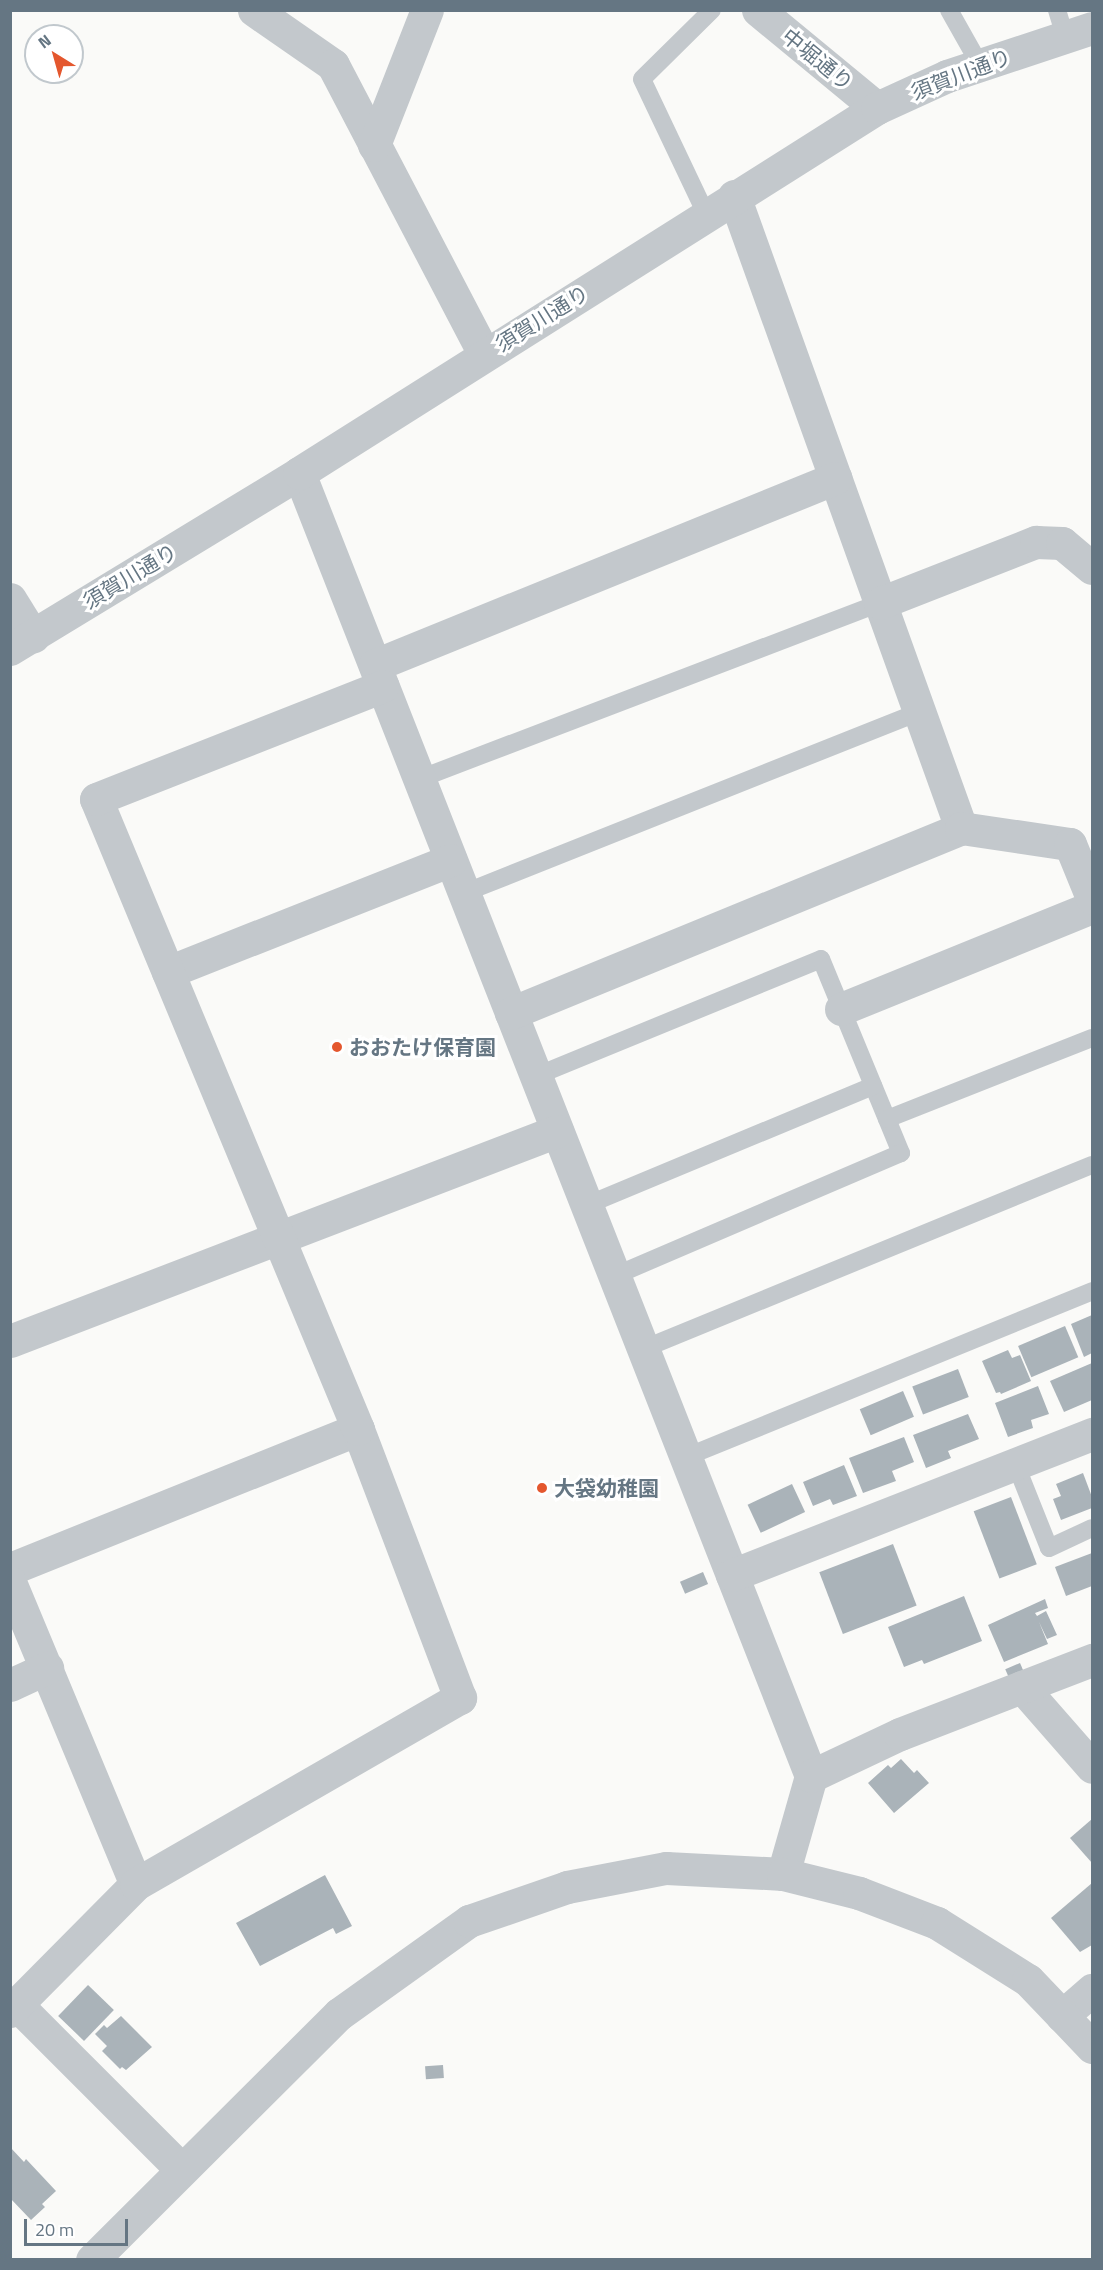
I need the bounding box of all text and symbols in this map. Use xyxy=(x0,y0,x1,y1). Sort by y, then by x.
street label: 中堀通り xyxy=(777,23,859,95)
north arrow xyxy=(24,24,84,84)
text: N xyxy=(33,28,56,54)
street label: 須賀川通り xyxy=(907,43,1015,105)
street label: 須賀川通り xyxy=(491,279,593,357)
street label: 須賀川通り xyxy=(79,538,181,614)
place label: おおたけ保育園 xyxy=(349,1034,496,1060)
marker: おおたけ保育園 xyxy=(330,1040,344,1054)
place label: 大袋幼稚園 xyxy=(554,1475,659,1501)
marker: 大袋幼稚園 xyxy=(535,1481,549,1495)
scale bar xyxy=(27,2207,130,2245)
text: 20 m xyxy=(35,2216,74,2243)

